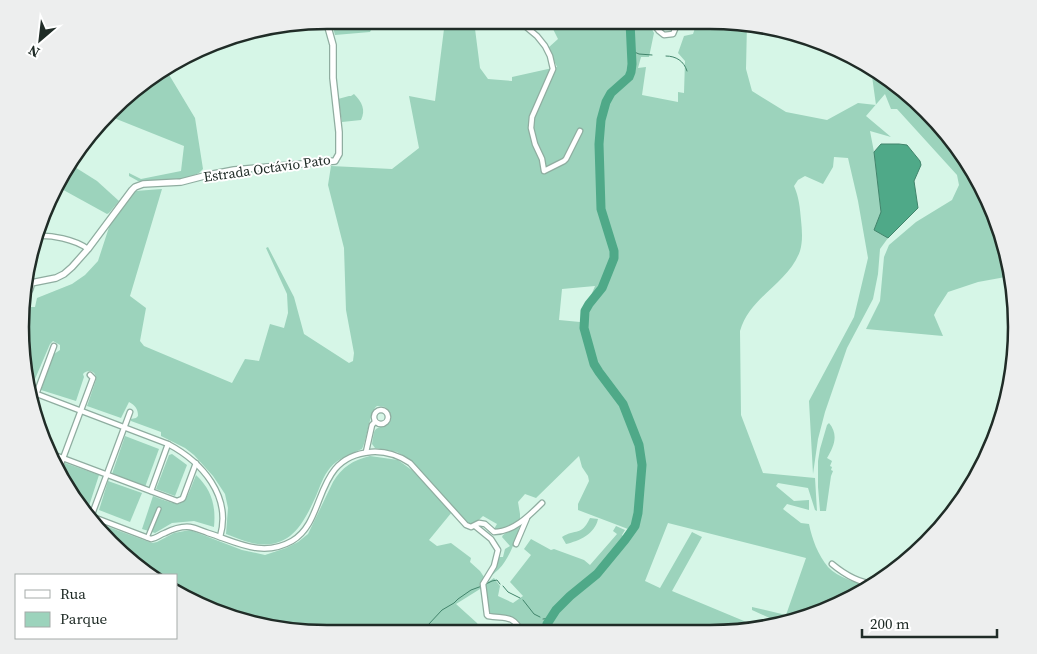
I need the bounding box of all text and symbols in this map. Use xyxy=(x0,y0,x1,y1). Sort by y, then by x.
north arrow xyxy=(15,15,65,65)
text: N xyxy=(25,40,43,63)
street label: Estrada Octávio Pato xyxy=(202,149,332,187)
legend xyxy=(15,574,178,639)
text: Rua xyxy=(60,583,86,604)
scale bar xyxy=(862,606,997,638)
text: Parque xyxy=(60,608,108,629)
text: 200 m xyxy=(870,613,910,634)

